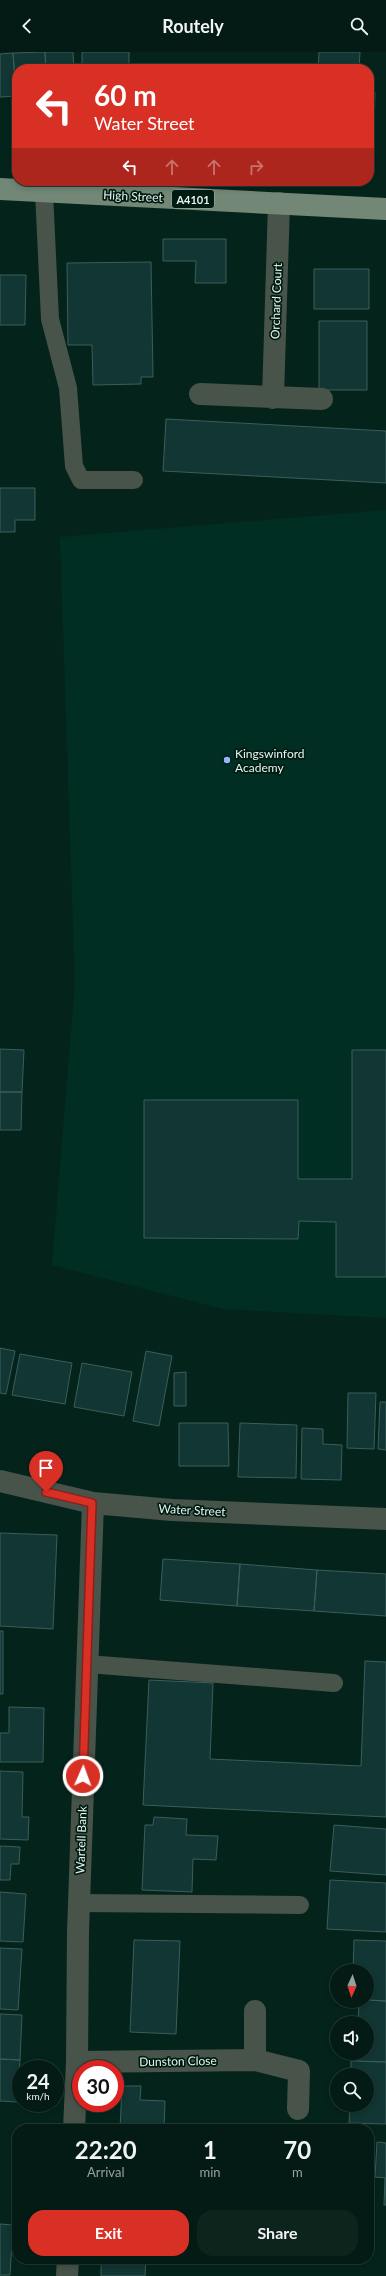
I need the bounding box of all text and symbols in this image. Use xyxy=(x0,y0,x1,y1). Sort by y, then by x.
icon: back xyxy=(16,15,38,37)
text: Routely xyxy=(162,15,224,37)
icon: search xyxy=(348,15,370,37)
text: 60 m xyxy=(94,78,157,112)
icon: left xyxy=(28,80,80,132)
text: Water Street xyxy=(94,112,195,134)
icon: left xyxy=(119,156,141,178)
icon: ahead xyxy=(161,156,183,178)
icon: ahead xyxy=(203,156,225,178)
icon: right xyxy=(245,156,267,178)
street label: High Street xyxy=(103,187,164,205)
road number: A4101 xyxy=(172,190,214,208)
street label: Orchard Court xyxy=(267,262,285,339)
place label: Kingswinford Academy xyxy=(235,746,305,775)
marker: Kingswinford Academy xyxy=(222,755,232,765)
pin xyxy=(29,1451,63,1492)
icon: arrive xyxy=(35,1457,57,1479)
street label: Water Street xyxy=(158,1501,227,1519)
position arrow xyxy=(62,1755,104,1797)
street label: Wartell Bank xyxy=(72,1805,90,1874)
north arrow xyxy=(330,1964,374,2008)
map controls xyxy=(330,1964,374,2112)
button: sound xyxy=(330,2016,374,2060)
street label: Dunston Close xyxy=(139,2053,217,2069)
speed limit sign: 30 xyxy=(72,2060,124,2112)
button: search xyxy=(330,2068,374,2112)
text: 24 xyxy=(26,2069,50,2093)
text: km/h xyxy=(26,2090,50,2102)
text: 22:20 xyxy=(75,2135,137,2164)
text: 1 xyxy=(203,2135,217,2164)
text: 70 xyxy=(283,2135,311,2164)
text: Arrival xyxy=(87,2164,124,2180)
text: min xyxy=(199,2164,221,2180)
text: m xyxy=(292,2164,303,2180)
button: Exit xyxy=(28,2210,189,2256)
button: Share xyxy=(197,2210,358,2256)

